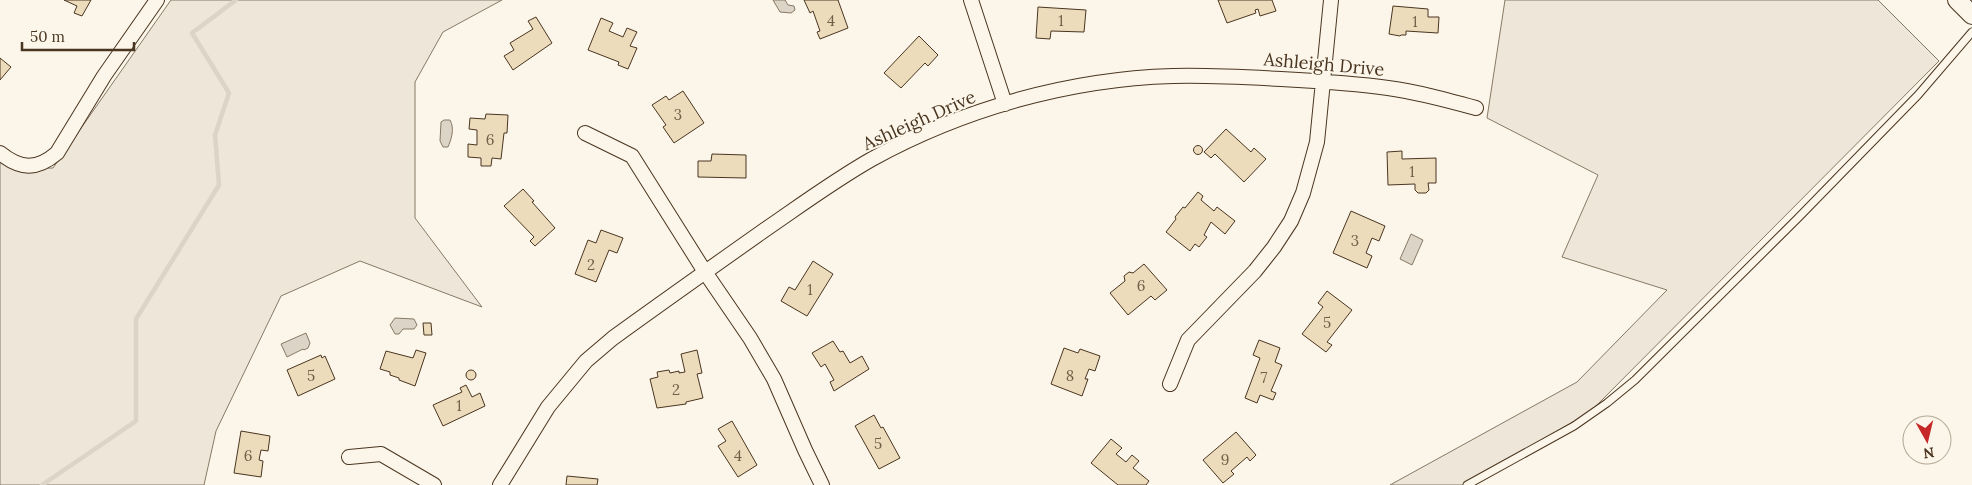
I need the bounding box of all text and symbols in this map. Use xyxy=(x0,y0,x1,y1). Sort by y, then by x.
house number: 4 xyxy=(827,11,835,30)
house number: 1 xyxy=(1058,11,1064,30)
house number: 1 xyxy=(1412,12,1418,31)
scale bar xyxy=(22,20,135,52)
text: 50 m xyxy=(30,27,65,46)
street label: Ashleigh Drive xyxy=(1262,47,1386,81)
street label: Ashleigh Drive xyxy=(858,85,979,156)
house number: 3 xyxy=(674,105,682,124)
house number: 6 xyxy=(486,130,494,149)
house number: 1 xyxy=(1409,162,1415,181)
house number: 3 xyxy=(1351,231,1359,250)
house number: 2 xyxy=(587,255,595,274)
house number: 6 xyxy=(1137,276,1145,295)
house number: 1 xyxy=(807,280,813,299)
house number: 5 xyxy=(1323,313,1331,332)
house number: 5 xyxy=(307,366,315,385)
house number: 8 xyxy=(1066,366,1074,385)
house number: 7 xyxy=(1261,368,1268,387)
house number: 2 xyxy=(672,380,680,399)
house number: 1 xyxy=(456,396,462,415)
north arrow xyxy=(1902,415,1952,465)
house number: 5 xyxy=(874,434,882,453)
text: N xyxy=(1922,443,1935,463)
house number: 6 xyxy=(244,446,252,465)
house number: 4 xyxy=(734,446,742,465)
house number: 9 xyxy=(1221,450,1229,469)

